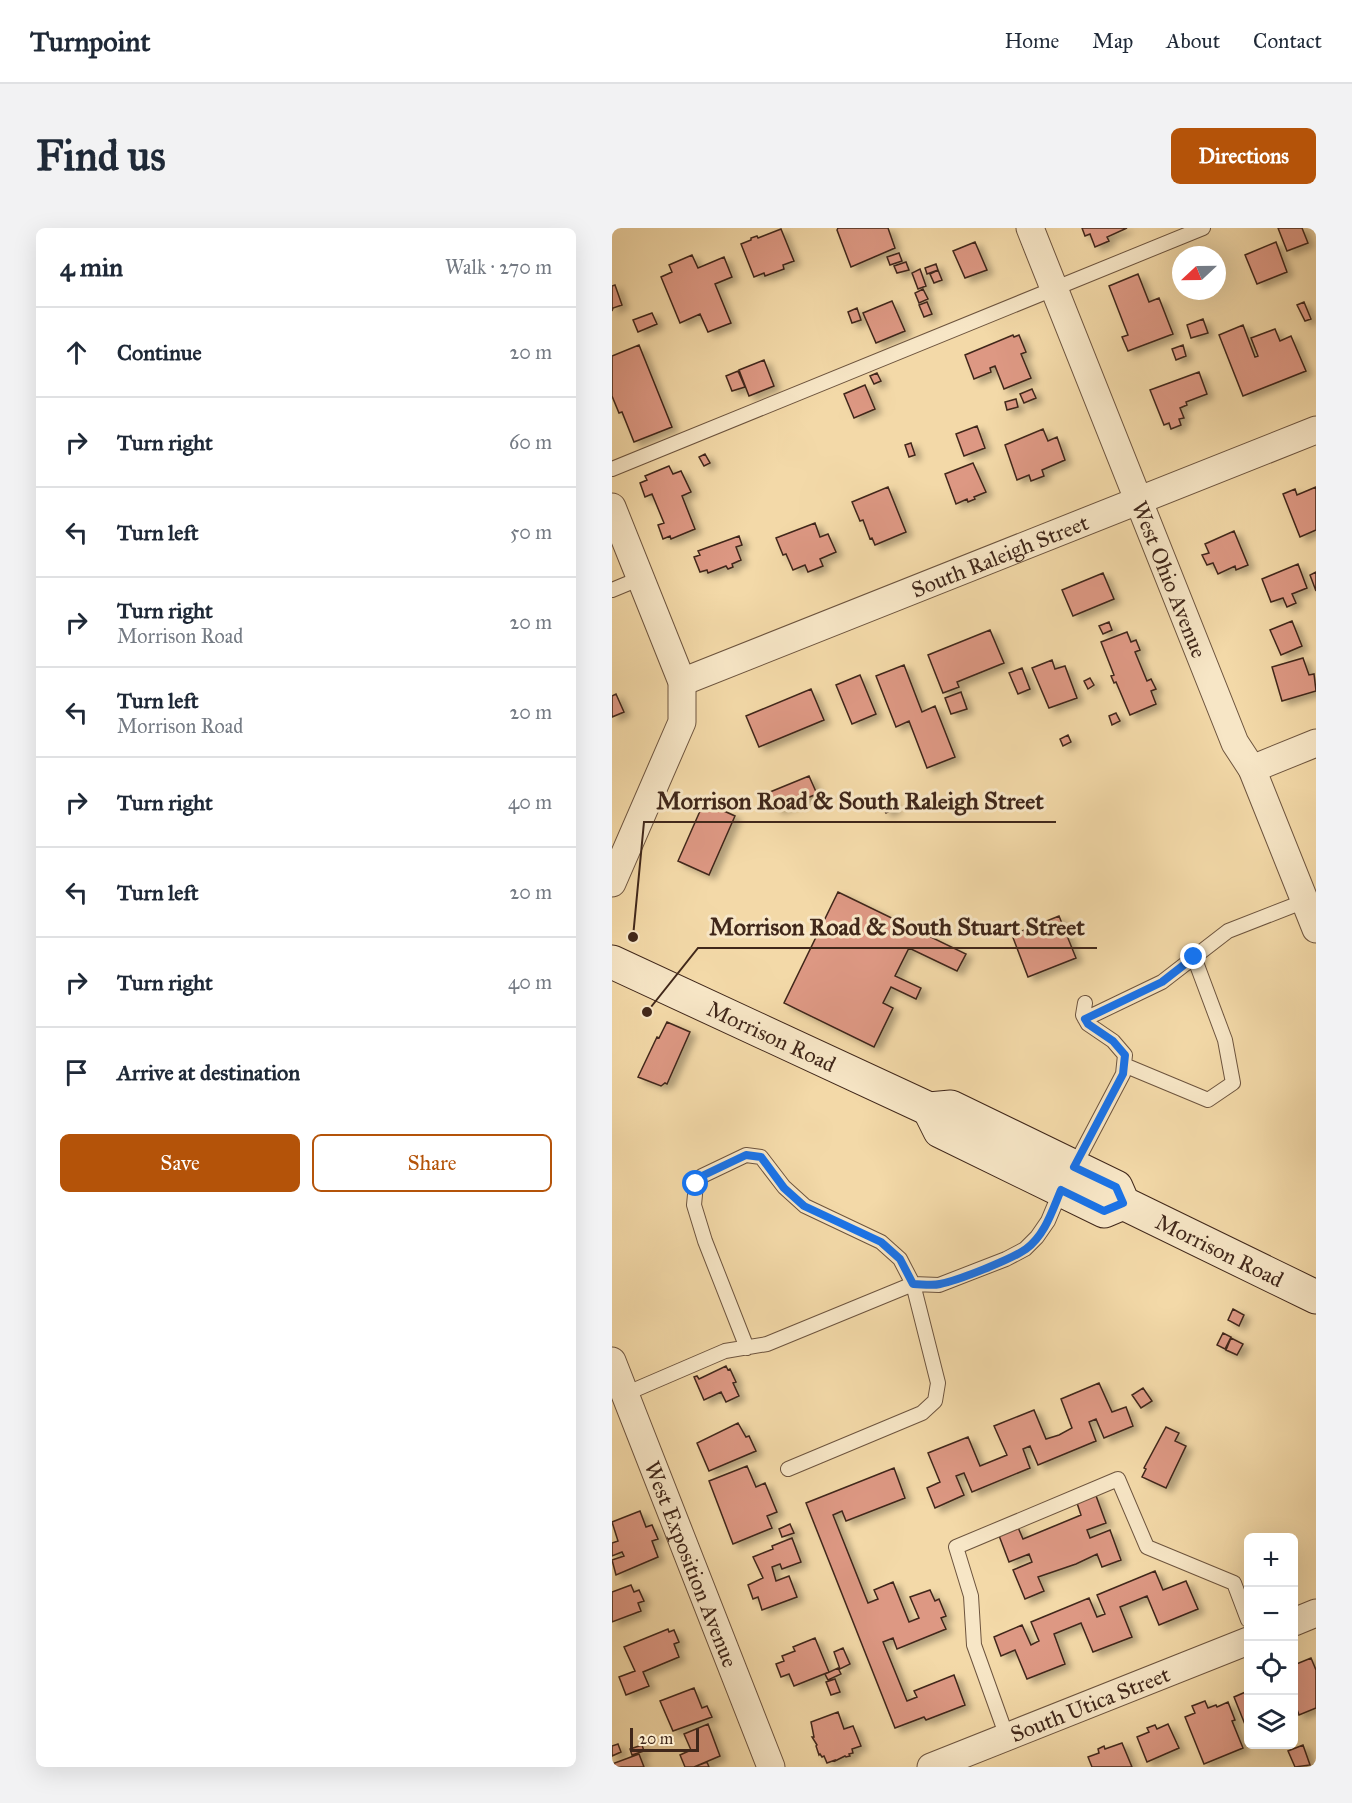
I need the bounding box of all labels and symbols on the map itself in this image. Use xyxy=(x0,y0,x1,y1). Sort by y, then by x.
north arrow xyxy=(1172,246,1226,300)
street label: West Ohio Avenue xyxy=(1126,497,1213,662)
street label: South Raleigh Street xyxy=(907,508,1092,603)
callout: Morrison Road & South Raleigh Street xyxy=(644,780,1056,822)
text: Morrison Road & South Raleigh Street xyxy=(656,786,1044,816)
callout: Morrison Road & South Stuart Street xyxy=(698,906,1097,948)
text: Morrison Road & South Stuart Street xyxy=(709,912,1085,942)
route end xyxy=(1180,943,1206,969)
street label: Morrison Road xyxy=(703,995,840,1078)
route start xyxy=(682,1170,708,1196)
street label: Morrison Road xyxy=(1151,1208,1288,1293)
street label: West Exposition Avenue xyxy=(639,1457,744,1671)
street label: South Utica Street xyxy=(1006,1660,1174,1748)
scale bar xyxy=(630,1725,699,1752)

